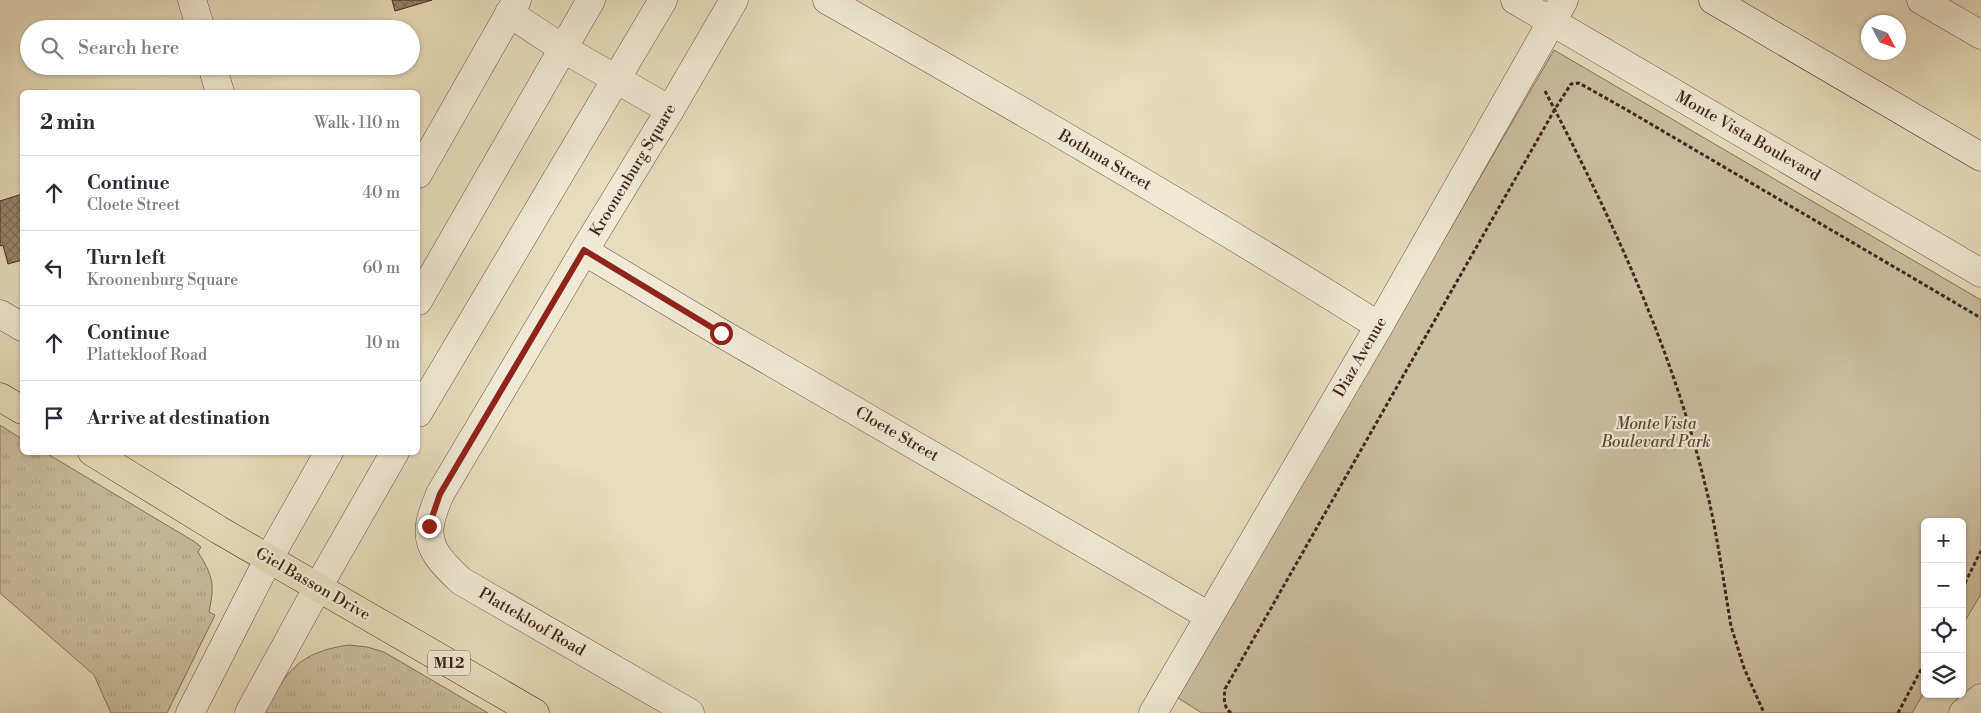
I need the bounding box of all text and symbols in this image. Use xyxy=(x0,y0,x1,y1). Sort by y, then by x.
north arrow xyxy=(1861,15,1906,60)
search box xyxy=(20,20,420,75)
icon: search xyxy=(38,34,66,62)
text: Search here xyxy=(78,36,179,60)
street label: Monte Vista Boulevard xyxy=(1672,86,1824,186)
street label: Kroonenburg Square xyxy=(585,100,681,240)
text: 2 min xyxy=(40,110,95,136)
text: Walk · 110 m xyxy=(314,113,400,133)
street label: Bothma Street xyxy=(1054,125,1155,195)
text: Continue xyxy=(87,171,170,195)
icon: ahead xyxy=(40,179,68,207)
text: 40 m xyxy=(363,183,400,203)
text: Cloete Street xyxy=(87,195,180,215)
text: Turn left xyxy=(87,246,166,270)
icon: left xyxy=(40,254,68,282)
text: 60 m xyxy=(362,258,400,278)
text: Kroonenburg Square xyxy=(87,270,238,290)
street label: Diaz Avenue xyxy=(1329,313,1391,401)
text: Continue xyxy=(87,321,170,345)
route start xyxy=(710,322,733,345)
icon: ahead xyxy=(40,329,68,357)
text: 10 m xyxy=(366,333,400,353)
text: Plattekloof Road xyxy=(87,345,207,365)
street label: Cloete Street xyxy=(852,402,943,466)
icon: arrive xyxy=(40,404,68,432)
text: Arrive at destination xyxy=(87,406,270,430)
park label: Monte Vista Boulevard Park xyxy=(1600,414,1711,452)
route end xyxy=(418,515,441,538)
map controls xyxy=(1921,518,1966,698)
button: + xyxy=(1921,518,1966,563)
street label: Giel Basson Drive xyxy=(252,543,374,625)
button: − xyxy=(1921,563,1966,608)
street label: Plattekloof Road xyxy=(475,583,589,661)
button: locate xyxy=(1921,608,1966,653)
road number: M12 xyxy=(428,650,470,676)
button: layers xyxy=(1921,653,1966,698)

